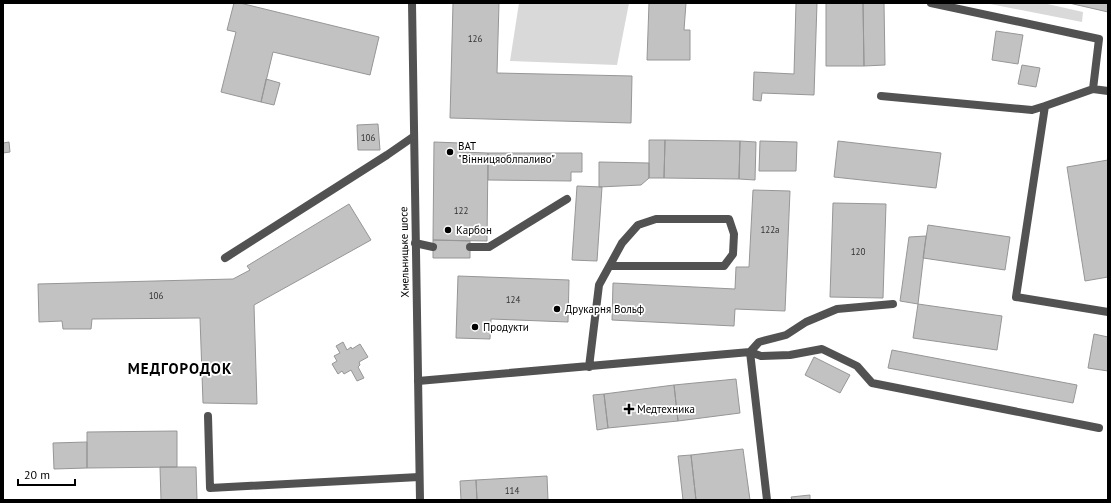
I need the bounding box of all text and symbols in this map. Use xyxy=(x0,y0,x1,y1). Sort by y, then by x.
house number: 126 xyxy=(468,33,482,44)
house number: 106 xyxy=(361,132,375,143)
place label: ВАТ "Вінницяоблпаливо" xyxy=(458,139,555,166)
marker: ВАТ "Вінницяоблпаливо" xyxy=(445,147,455,157)
house number: 122 xyxy=(454,205,468,216)
street label: Хмельницьке шосе xyxy=(396,206,412,298)
place label: Карбон xyxy=(456,223,492,237)
house number: 122а xyxy=(760,224,780,235)
marker: Карбон xyxy=(443,225,453,235)
house number: 120 xyxy=(851,246,865,257)
house number: 106 xyxy=(149,290,163,301)
house number: 124 xyxy=(506,294,520,305)
place label: Друкарня Вольф xyxy=(565,302,644,316)
marker: Друкарня Вольф xyxy=(552,304,562,314)
place label: Продукти xyxy=(483,320,529,334)
marker: Продукти xyxy=(470,322,480,332)
district label: МЕДГОРОДОК xyxy=(128,359,232,378)
place label: Медтехника xyxy=(637,402,695,416)
marker: Медтехника xyxy=(624,404,634,414)
scale bar xyxy=(18,461,75,487)
text: 20 m xyxy=(24,467,50,482)
house number: 114 xyxy=(505,485,519,496)

